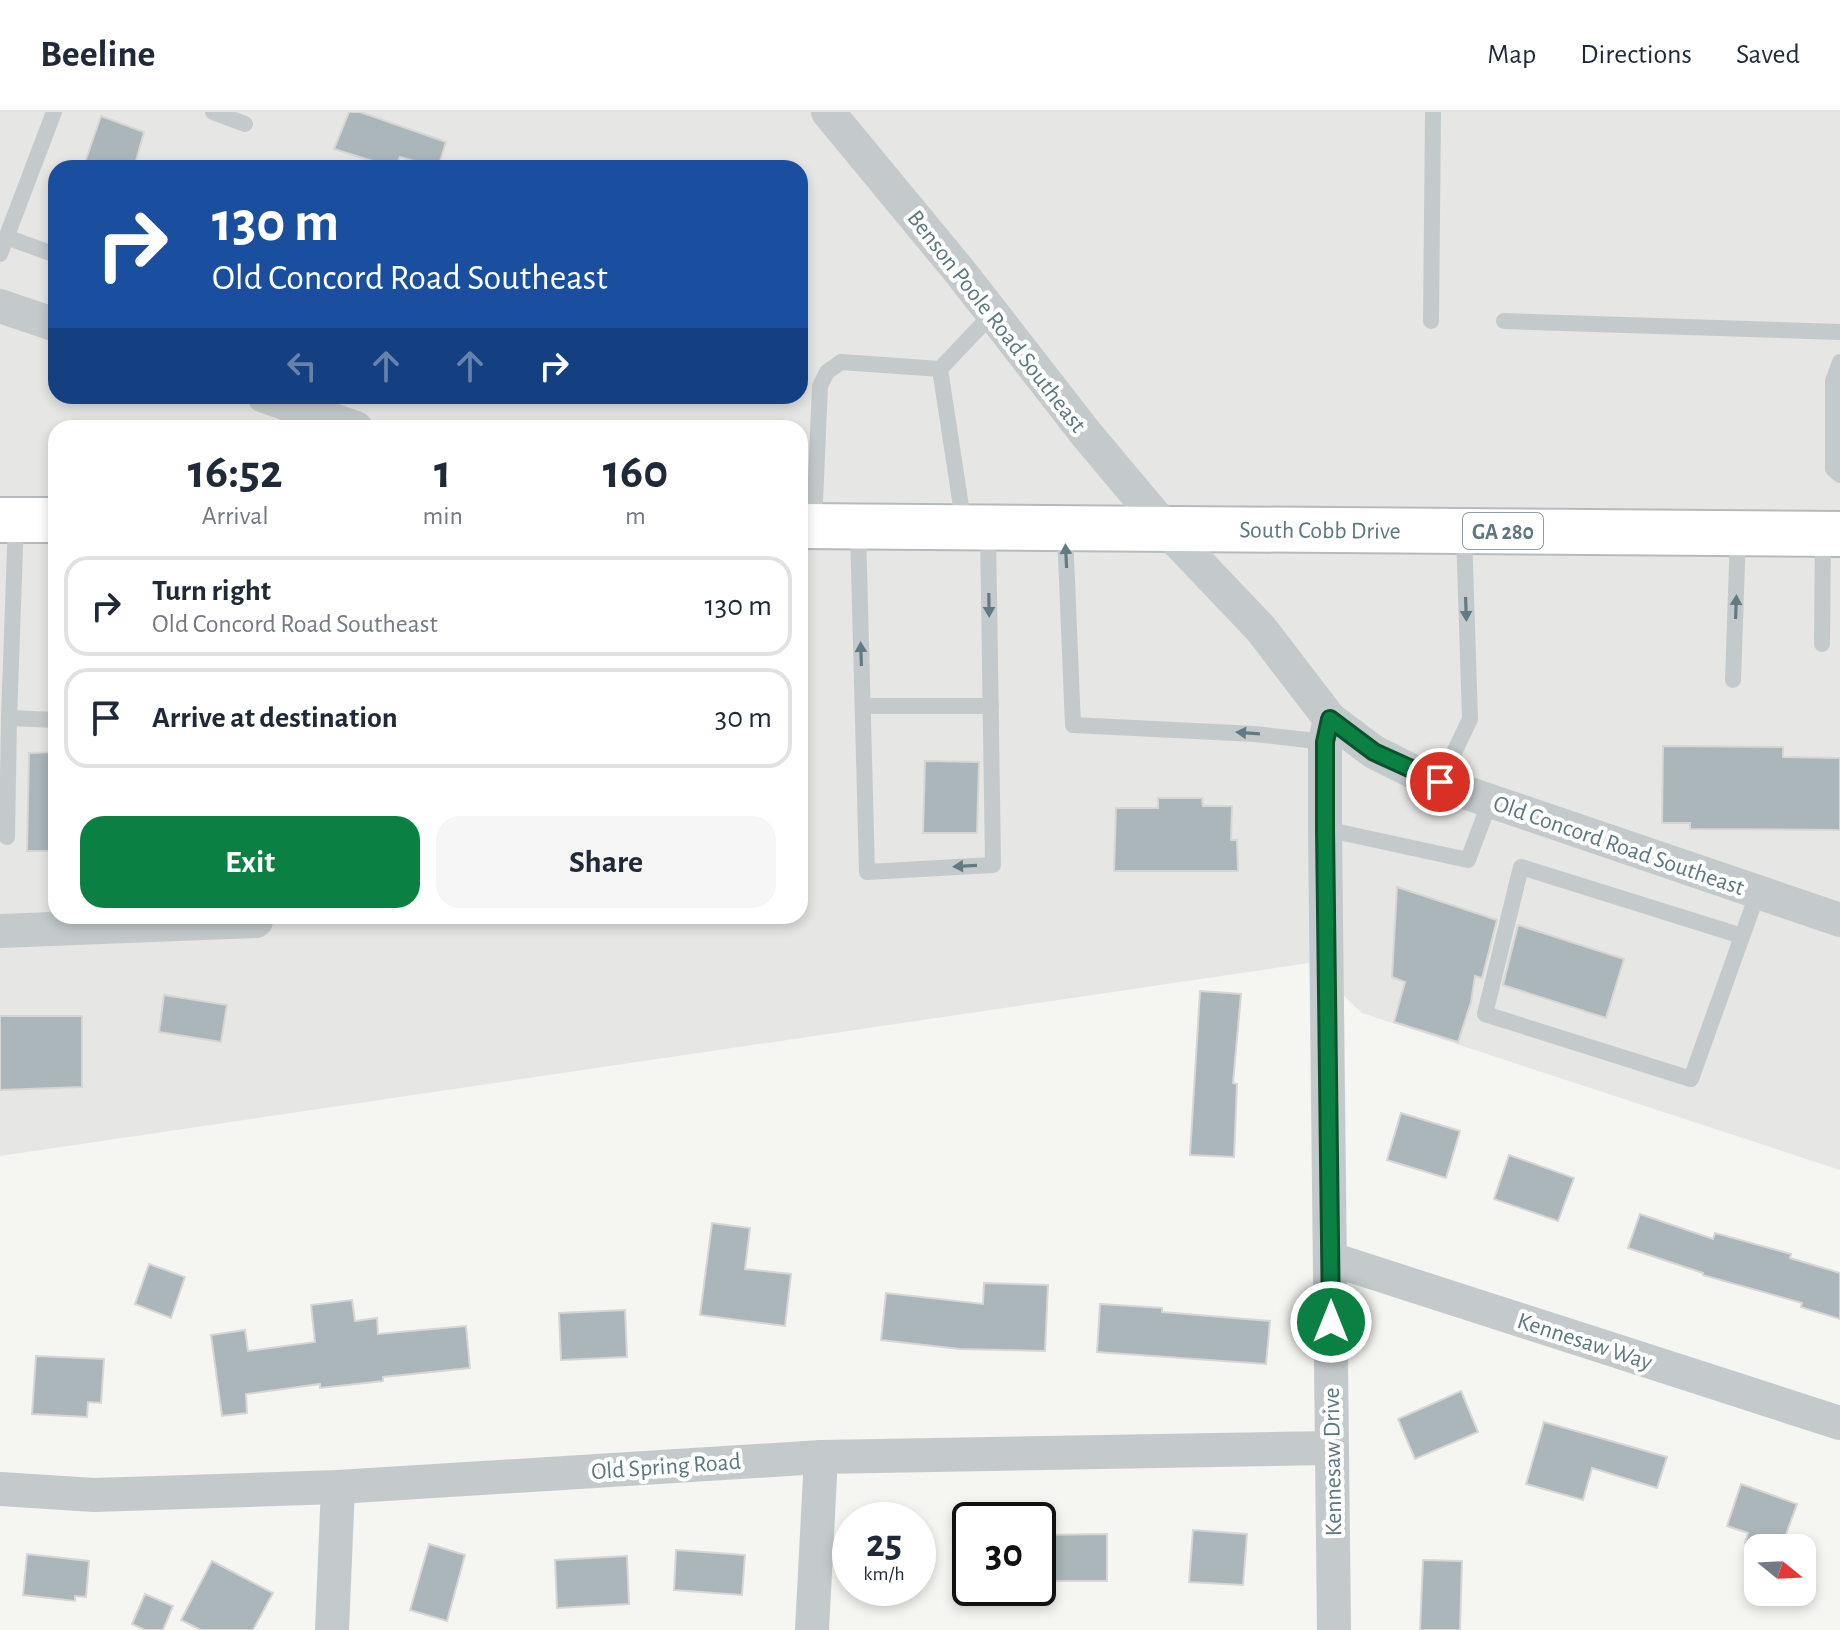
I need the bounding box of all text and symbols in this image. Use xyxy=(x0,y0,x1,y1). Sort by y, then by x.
text: Beeline xyxy=(40,36,155,74)
text: Map xyxy=(1487,41,1536,69)
text: Directions xyxy=(1580,41,1692,69)
text: Saved xyxy=(1736,41,1800,69)
icon: right xyxy=(80,192,184,296)
text: 130 m xyxy=(212,195,339,251)
street label: Benson Poole Road Southeast xyxy=(902,206,1090,437)
text: Old Concord Road Southeast xyxy=(212,260,608,296)
icon: left xyxy=(280,344,324,388)
icon: ahead xyxy=(364,344,408,388)
icon: ahead xyxy=(448,344,492,388)
icon: right xyxy=(532,344,576,388)
text: 16:52 xyxy=(188,449,283,497)
text: 1 xyxy=(434,449,451,497)
text: 160 xyxy=(603,449,668,497)
text: Arrival xyxy=(202,503,269,529)
text: min xyxy=(422,503,463,529)
text: m xyxy=(625,503,646,529)
road number: GA 280 xyxy=(1463,513,1543,549)
street label: South Cobb Drive xyxy=(1239,518,1401,544)
one-way arrow xyxy=(1059,543,1072,568)
text: Turn right xyxy=(152,576,271,606)
icon: right xyxy=(84,584,128,628)
text: 130 m xyxy=(705,591,772,621)
one-way arrow xyxy=(983,593,996,618)
one-way arrow xyxy=(1729,594,1742,619)
one-way arrow xyxy=(1460,597,1473,622)
text: Old Concord Road Southeast xyxy=(152,611,438,637)
one-way arrow xyxy=(855,641,868,666)
icon: arrive xyxy=(84,696,128,740)
text: Arrive at destination xyxy=(152,703,398,733)
text: 30 m xyxy=(715,703,772,733)
one-way arrow xyxy=(1235,727,1260,740)
pin xyxy=(1406,748,1474,816)
icon: arrive xyxy=(1418,760,1462,804)
street label: Old Concord Road Southeast xyxy=(1490,792,1748,900)
button: Exit xyxy=(80,816,420,908)
button: Share xyxy=(436,816,776,908)
one-way arrow xyxy=(952,860,977,873)
position arrow xyxy=(1289,1280,1373,1364)
street label: Kennesaw Way xyxy=(1514,1309,1655,1375)
street label: Kennesaw Drive xyxy=(1320,1387,1346,1537)
street label: Old Spring Road xyxy=(590,1450,742,1484)
speed limit sign: 30 xyxy=(952,1502,1056,1606)
text: 25 xyxy=(866,1524,902,1564)
north arrow xyxy=(1744,1534,1816,1606)
map controls xyxy=(1744,1534,1816,1606)
text: km/h xyxy=(863,1564,905,1584)

